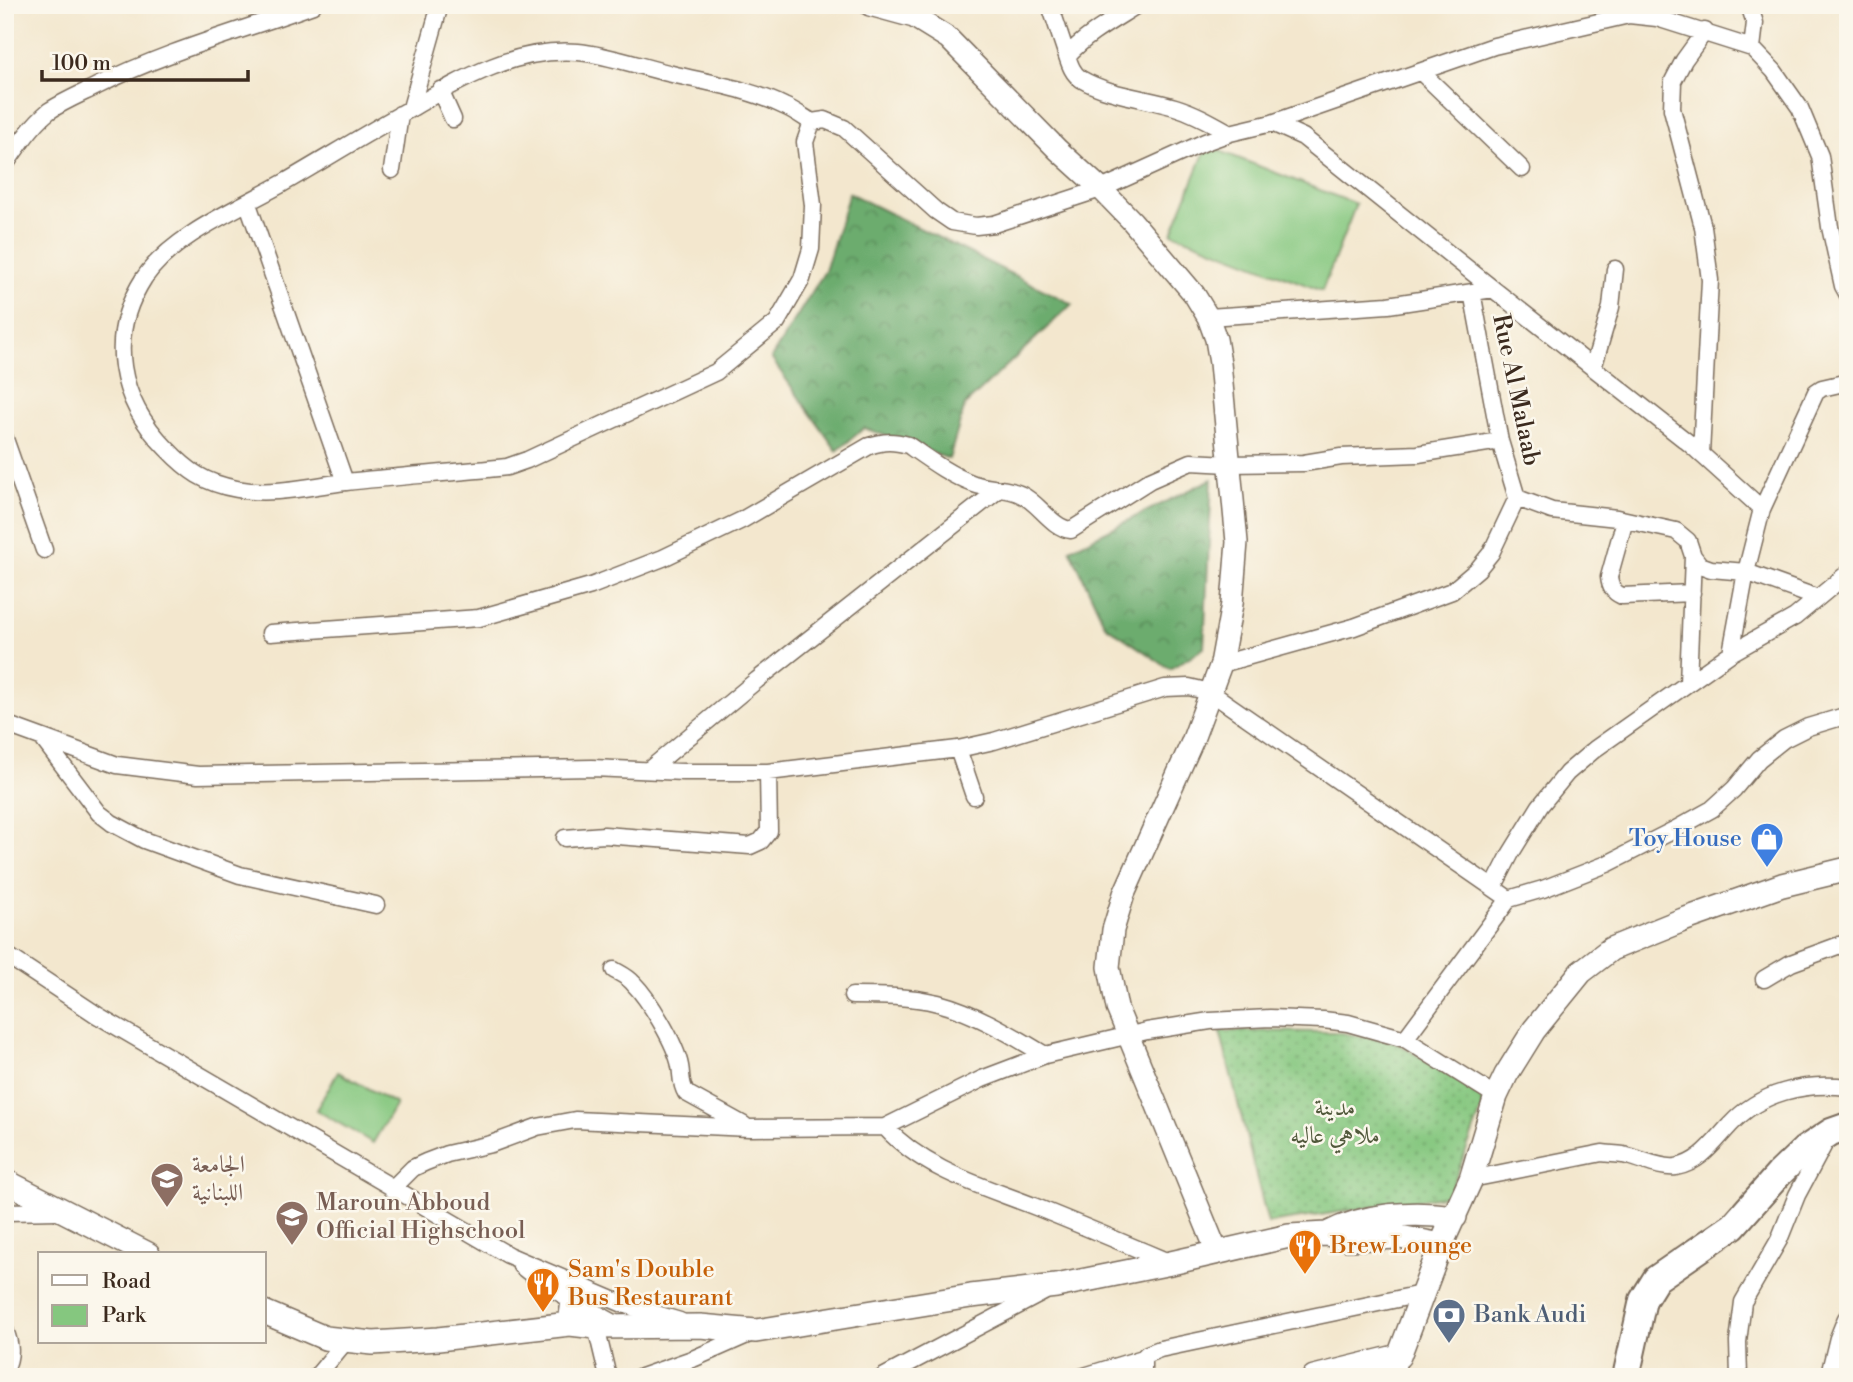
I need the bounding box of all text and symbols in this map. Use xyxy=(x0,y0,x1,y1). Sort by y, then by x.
scale bar xyxy=(42,38,248,82)
text: 100 m xyxy=(52,51,111,77)
street label: Rue Al Malaab xyxy=(1485,311,1547,469)
shop icon: Toy House xyxy=(1748,820,1786,869)
place label: Toy House xyxy=(1629,824,1742,854)
park label: مدينة ملاهي عاليه xyxy=(1290,1093,1380,1154)
place label: الجامعة اللبنانية xyxy=(192,1150,245,1208)
school or university icon: الجامعة اللبنانية xyxy=(148,1160,186,1209)
place label: Maroun Abboud Official Highschool xyxy=(316,1188,525,1246)
school or university icon: Maroun Abboud Official Highschool xyxy=(273,1198,311,1247)
restaurant icon: Brew Lounge xyxy=(1286,1227,1324,1276)
place label: Brew Lounge xyxy=(1329,1231,1472,1261)
legend xyxy=(38,1252,266,1344)
place label: Sam's Double Bus Restaurant xyxy=(567,1255,734,1313)
restaurant icon: Sam's Double Bus Restaurant xyxy=(524,1265,562,1314)
text: Road xyxy=(102,1269,151,1295)
bank icon: Bank Audi xyxy=(1430,1296,1468,1345)
place label: Bank Audi xyxy=(1473,1300,1586,1330)
text: Park xyxy=(102,1303,147,1329)

